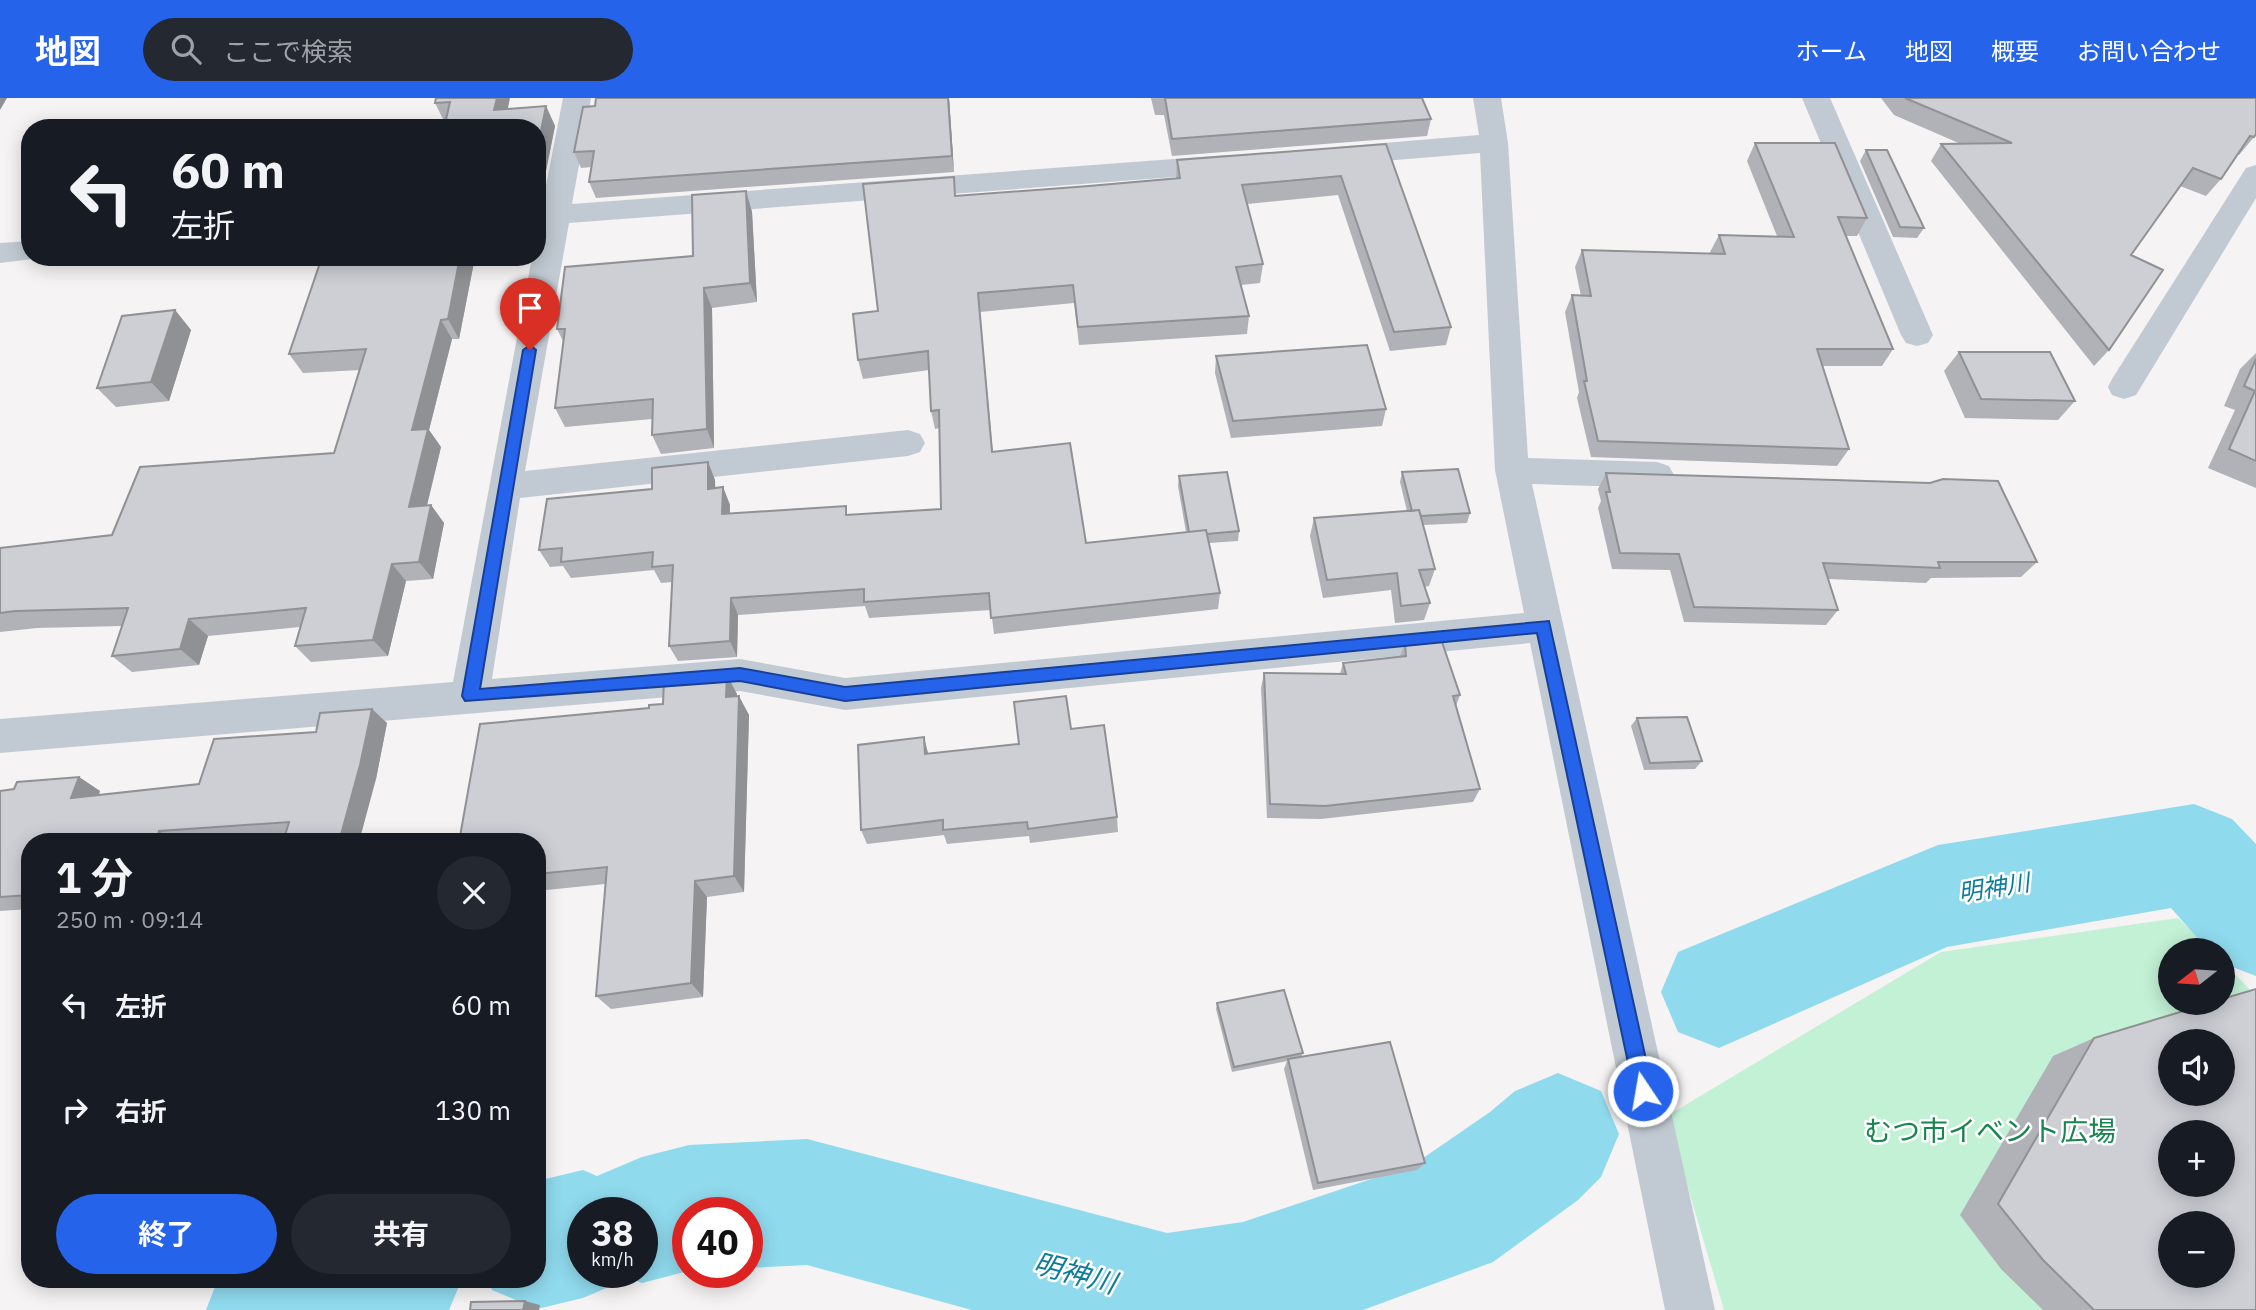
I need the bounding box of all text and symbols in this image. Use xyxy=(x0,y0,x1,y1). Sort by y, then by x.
search box xyxy=(143,18,633,81)
text: 地図 xyxy=(35,29,101,72)
icon: search xyxy=(167,30,205,68)
text: ここで検索 xyxy=(223,34,353,68)
text: ホーム xyxy=(1796,35,1867,67)
text: 地図 xyxy=(1905,35,1953,67)
text: 概要 xyxy=(1991,35,2039,67)
text: お問い合わせ xyxy=(2077,35,2221,67)
text: 60 m xyxy=(171,138,285,201)
icon: left xyxy=(56,147,147,238)
text: 左折 xyxy=(171,204,235,246)
pin xyxy=(500,278,560,350)
icon: arrive xyxy=(511,289,549,327)
text: 1 分 xyxy=(56,850,133,905)
button: close xyxy=(437,856,511,930)
water label: 明神川 xyxy=(1956,865,2035,908)
text: 250 m · 09:14 xyxy=(56,904,203,934)
north arrow xyxy=(2158,938,2235,1015)
map controls xyxy=(2158,938,2235,1288)
icon: left xyxy=(56,986,94,1024)
text: 60 m xyxy=(451,988,511,1022)
text: 左折 xyxy=(115,989,167,1023)
button: sound xyxy=(2158,1029,2235,1106)
position arrow xyxy=(1606,1054,1680,1128)
icon: right xyxy=(56,1091,94,1129)
text: 130 m xyxy=(435,1093,511,1127)
text: 右折 xyxy=(115,1094,167,1128)
park label: むつ市イベント広場 xyxy=(1864,1112,2116,1149)
button: + xyxy=(2158,1120,2235,1197)
button: 終了 xyxy=(56,1194,277,1274)
button: 共有 xyxy=(291,1194,511,1274)
speed limit sign: 40 xyxy=(672,1197,763,1288)
text: 38 xyxy=(591,1210,634,1256)
button: − xyxy=(2158,1211,2235,1288)
water label: 明神川 xyxy=(1030,1244,1123,1302)
text: km/h xyxy=(591,1248,634,1271)

